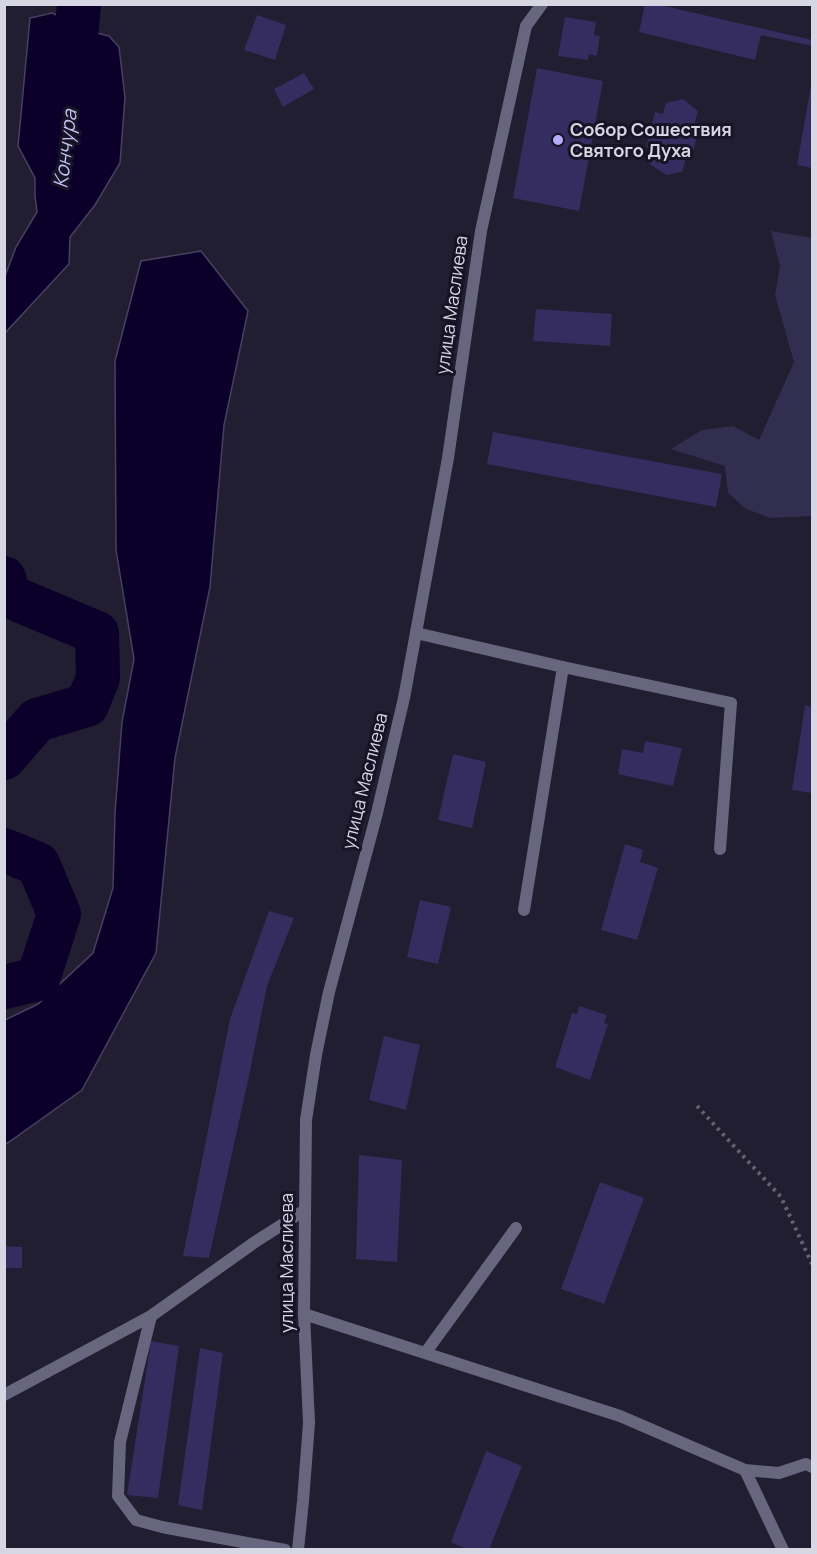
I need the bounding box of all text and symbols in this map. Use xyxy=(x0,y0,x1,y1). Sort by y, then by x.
water label: Кончура xyxy=(46,107,83,190)
place label: Собор Сошествия Святого Духа xyxy=(570,117,732,162)
marker: Собор Сошествия Святого Духа xyxy=(551,133,565,147)
street label: улица Маслиева xyxy=(429,234,473,376)
street label: улица Маслиева xyxy=(335,710,393,852)
street label: улица Маслиева xyxy=(274,1193,298,1333)

